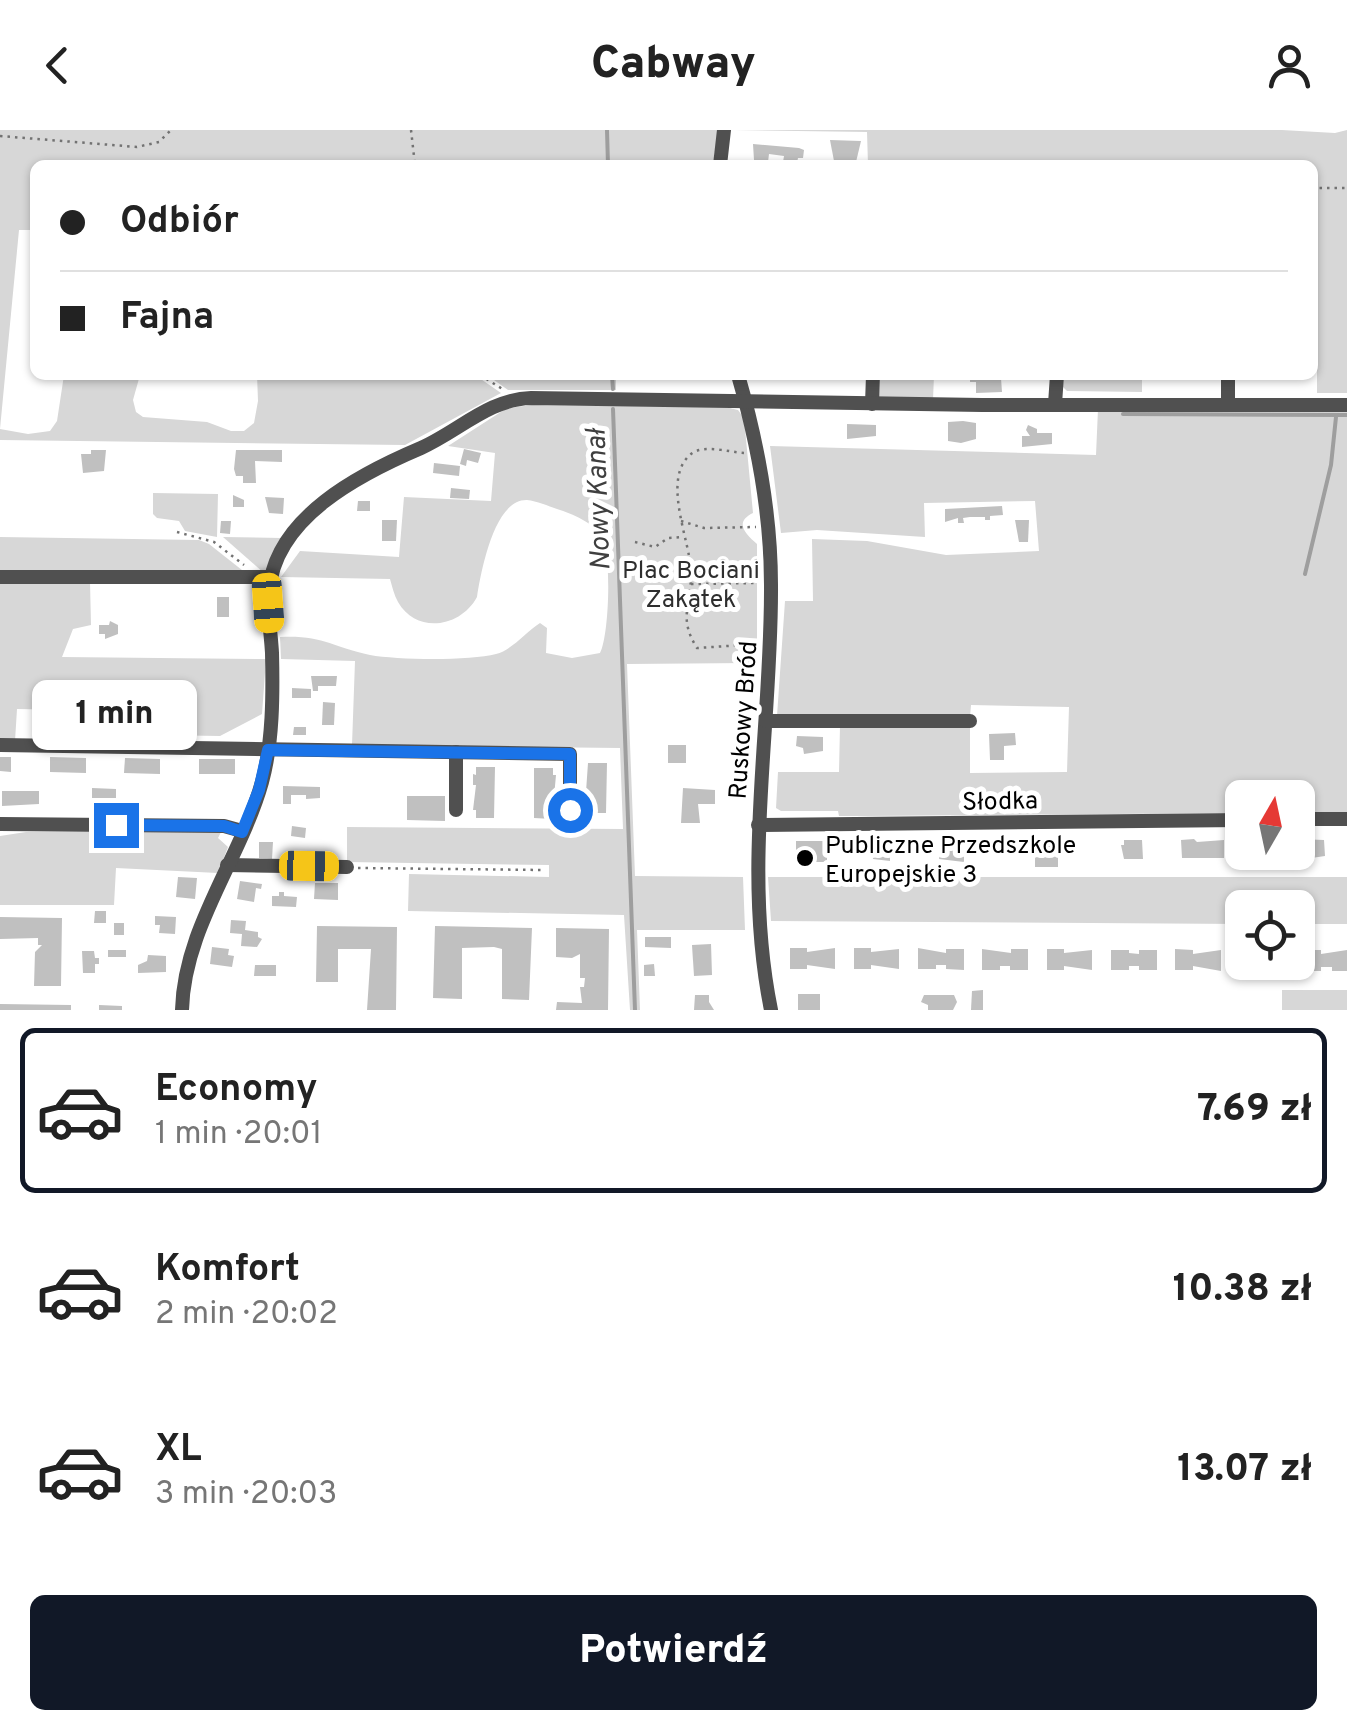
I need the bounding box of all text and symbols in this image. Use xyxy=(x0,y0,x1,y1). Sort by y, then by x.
text: Cabway xyxy=(591,37,756,94)
icon: back xyxy=(30,38,85,93)
icon: person xyxy=(1262,38,1317,93)
text: Odbiór xyxy=(120,198,239,247)
text: Fajna xyxy=(120,294,214,343)
water label: Nowy Kanał xyxy=(579,427,620,571)
park label: Plac Bociani Zakątek xyxy=(622,556,760,617)
car xyxy=(251,572,285,634)
street label: Ruskowy Bród xyxy=(723,640,766,801)
callout: 1 min xyxy=(34,680,198,750)
text: 1 min xyxy=(75,695,154,735)
north arrow xyxy=(1225,780,1315,870)
map controls xyxy=(1225,780,1315,980)
street label: Słodka xyxy=(962,786,1038,820)
route start xyxy=(548,788,593,833)
route end xyxy=(94,803,139,848)
place label: Publiczne Przedszkole Europejskie 3 xyxy=(825,831,1076,892)
marker: Publiczne Przedszkole Europejskie 3 xyxy=(794,847,816,869)
car xyxy=(279,850,339,882)
button: locate xyxy=(1225,890,1315,980)
icon: car xyxy=(35,1066,125,1156)
text: Economy xyxy=(155,1066,317,1115)
text: 7.69 zł xyxy=(1197,1086,1312,1135)
text: 1 min · 20:01 xyxy=(155,1115,323,1155)
icon: car xyxy=(35,1246,125,1336)
text: Komfort xyxy=(155,1246,300,1295)
text: 10.38 zł xyxy=(1173,1266,1312,1315)
text: 2 min · 20:02 xyxy=(155,1295,338,1335)
icon: car xyxy=(35,1426,125,1516)
text: XL xyxy=(155,1426,202,1475)
text: 13.07 zł xyxy=(1177,1446,1312,1495)
text: 3 min · 20:03 xyxy=(155,1475,337,1515)
button: Potwierdź xyxy=(30,1595,1317,1710)

